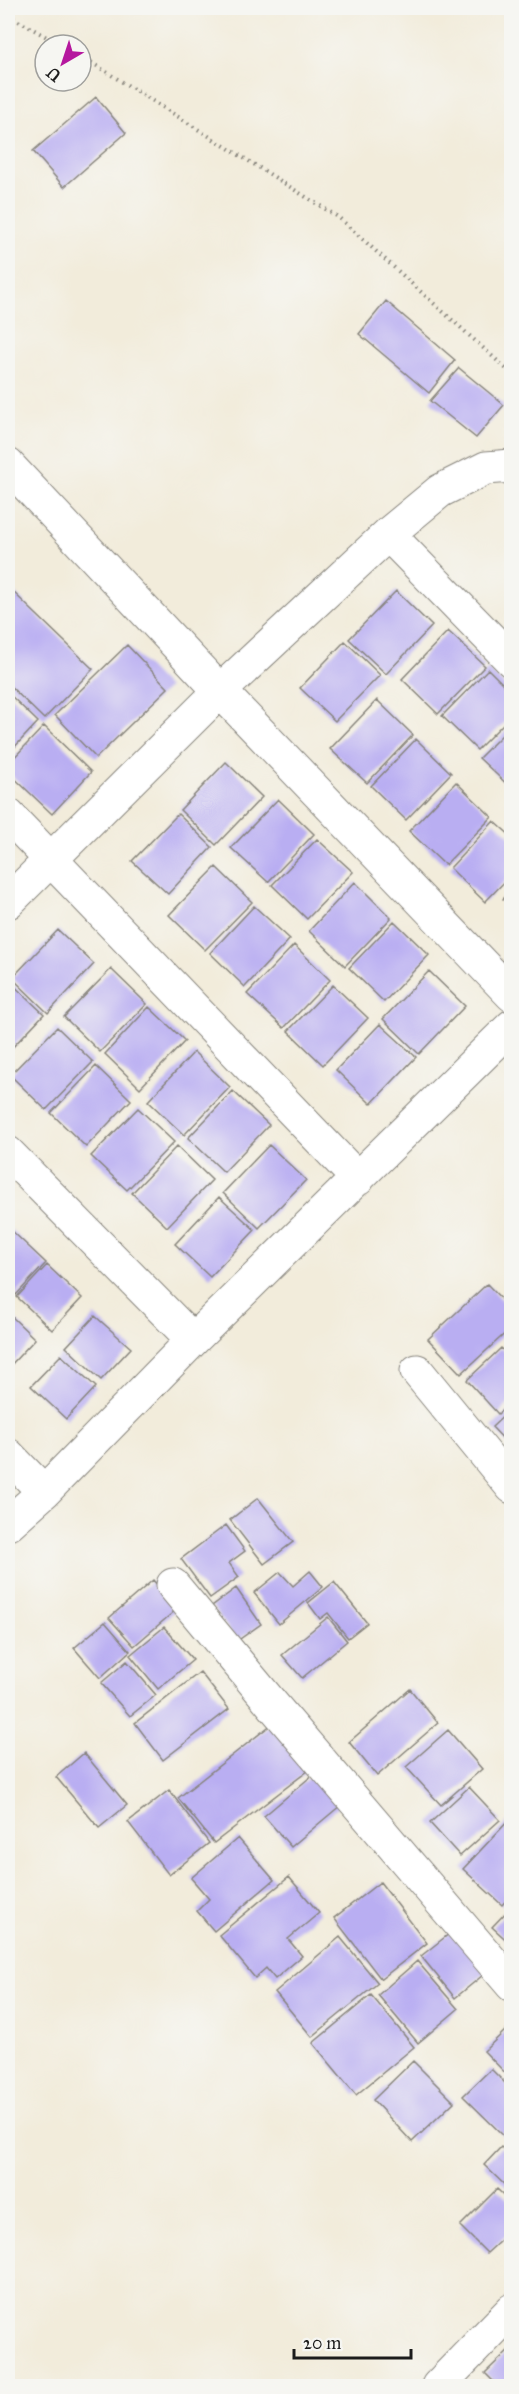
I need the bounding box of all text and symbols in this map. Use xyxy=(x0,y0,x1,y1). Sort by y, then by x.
north arrow xyxy=(33,33,93,93)
text: U xyxy=(43,63,65,86)
scale bar xyxy=(294,2322,411,2360)
text: 20 m xyxy=(303,2332,341,2354)

